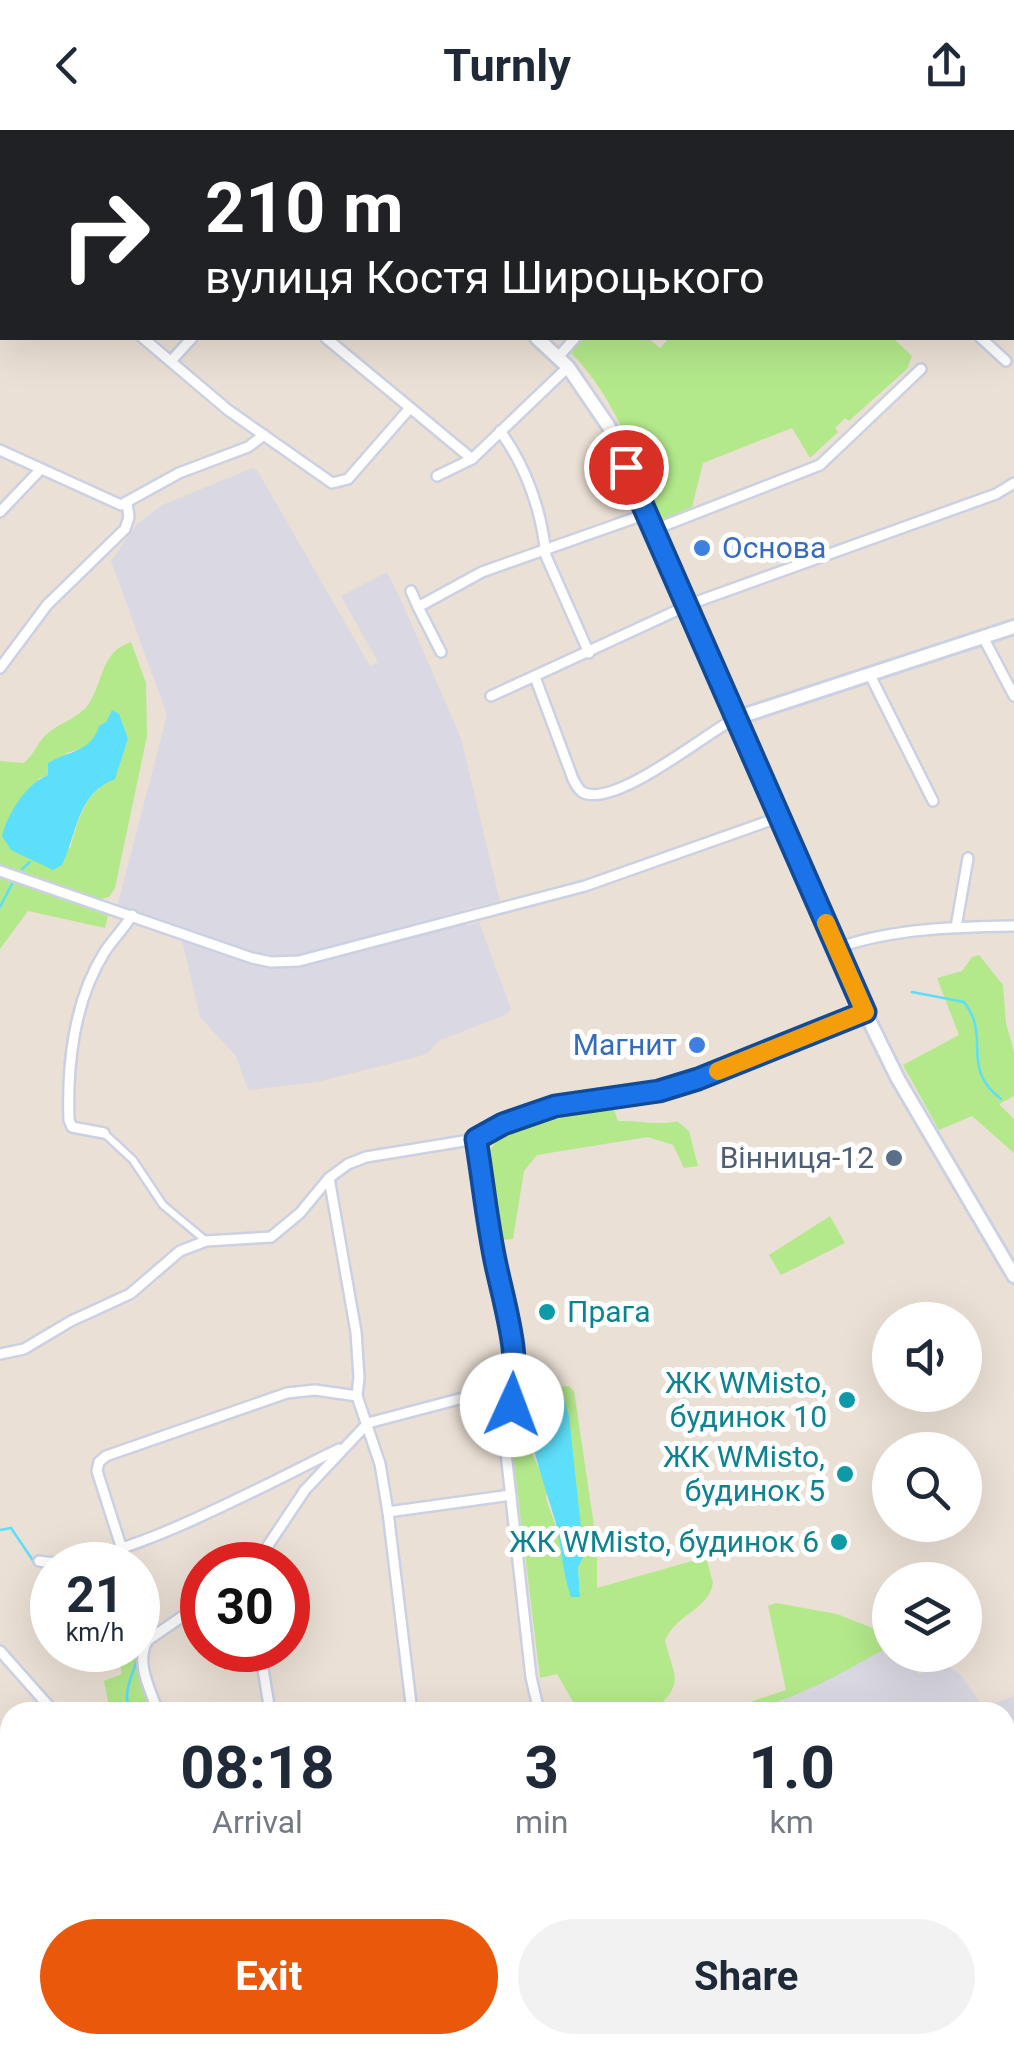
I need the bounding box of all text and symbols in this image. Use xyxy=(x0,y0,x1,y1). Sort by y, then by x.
icon: back xyxy=(40,38,95,93)
icon: share xyxy=(919,38,974,93)
text: Turnly xyxy=(443,39,571,92)
text: 210 m xyxy=(205,167,404,249)
icon: right xyxy=(40,170,170,300)
text: вулиця Костя Широцького xyxy=(205,251,765,304)
pin xyxy=(584,425,669,510)
icon: arrive xyxy=(599,440,654,495)
place label: Основа xyxy=(722,530,826,565)
marker: Основа xyxy=(691,537,713,559)
place label: Магнит xyxy=(573,1027,677,1062)
marker: Магнит xyxy=(686,1034,708,1056)
place label: Вінниця-12 xyxy=(720,1140,874,1175)
marker: Вінниця-12 xyxy=(883,1147,905,1169)
place label: Прага xyxy=(567,1294,650,1329)
marker: Прага xyxy=(536,1301,558,1323)
map controls xyxy=(872,1302,982,1672)
button: sound xyxy=(872,1302,982,1412)
position arrow xyxy=(460,1353,564,1457)
place label: ЖК WMisto, будинок 10 xyxy=(665,1365,827,1434)
marker: ЖК WMisto, будинок 10 xyxy=(836,1389,858,1411)
button: search xyxy=(872,1432,982,1542)
place label: ЖК WMisto, будинок 5 xyxy=(663,1439,825,1508)
marker: ЖК WMisto, будинок 5 xyxy=(834,1463,856,1485)
place label: ЖК WMisto, будинок 6 xyxy=(509,1524,819,1559)
marker: ЖК WMisto, будинок 6 xyxy=(828,1531,850,1553)
speed limit sign: 30 xyxy=(180,1542,310,1672)
button: layers xyxy=(872,1562,982,1672)
text: 21 xyxy=(66,1566,124,1624)
text: km/h xyxy=(66,1618,124,1647)
text: 08:18 xyxy=(180,1732,335,1803)
text: 3 xyxy=(524,1732,559,1803)
text: 1.0 xyxy=(749,1732,835,1803)
text: Arrival xyxy=(212,1803,303,1841)
text: min xyxy=(515,1803,568,1841)
text: km xyxy=(770,1803,814,1841)
button: Exit xyxy=(40,1919,498,2034)
button: Share xyxy=(518,1919,975,2034)

